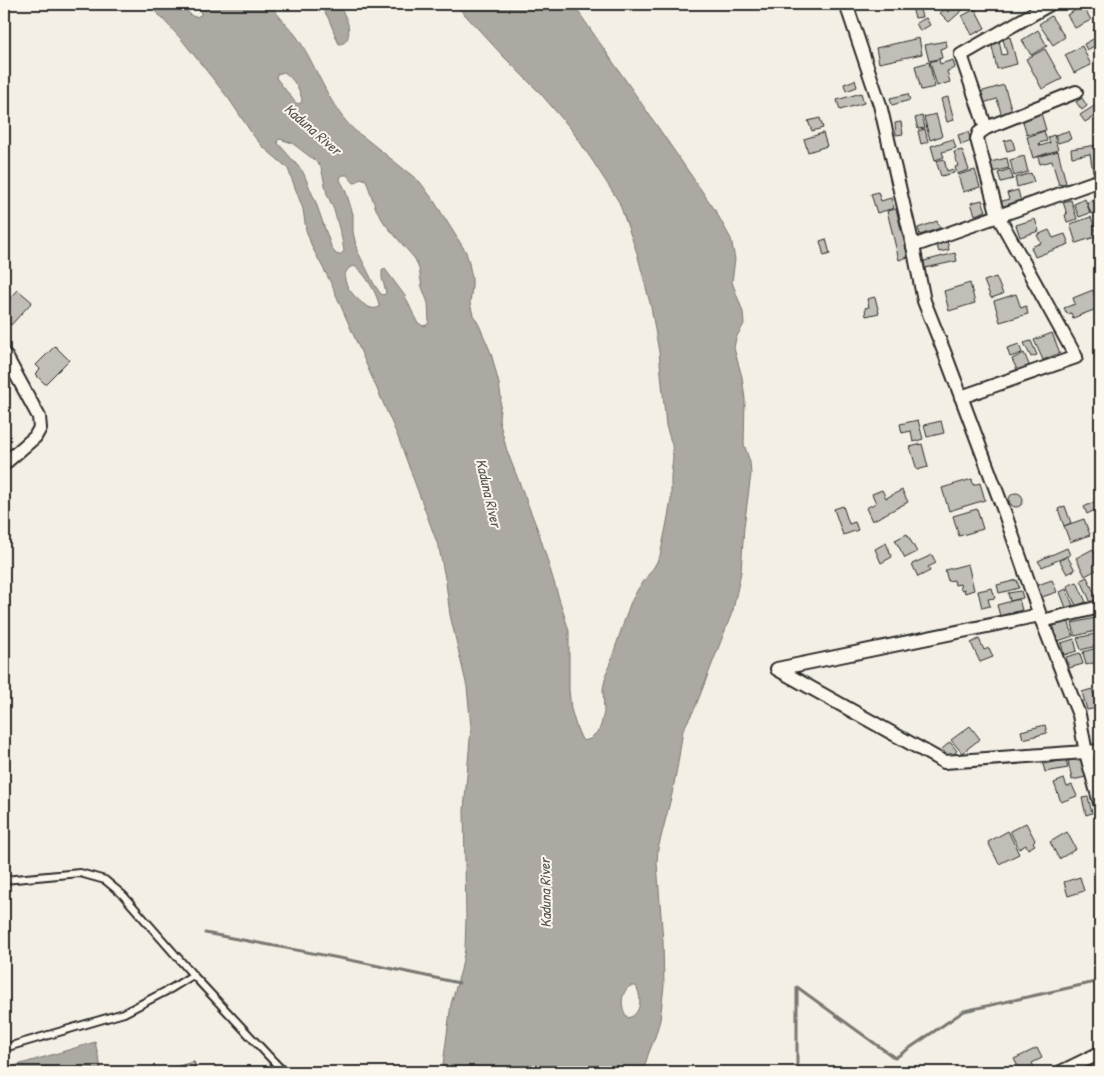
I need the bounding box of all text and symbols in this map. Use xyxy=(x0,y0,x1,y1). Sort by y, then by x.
water label: Kaduna River xyxy=(280,98,348,161)
water label: Kaduna River xyxy=(471,457,508,531)
water label: Kaduna River xyxy=(534,856,556,928)

